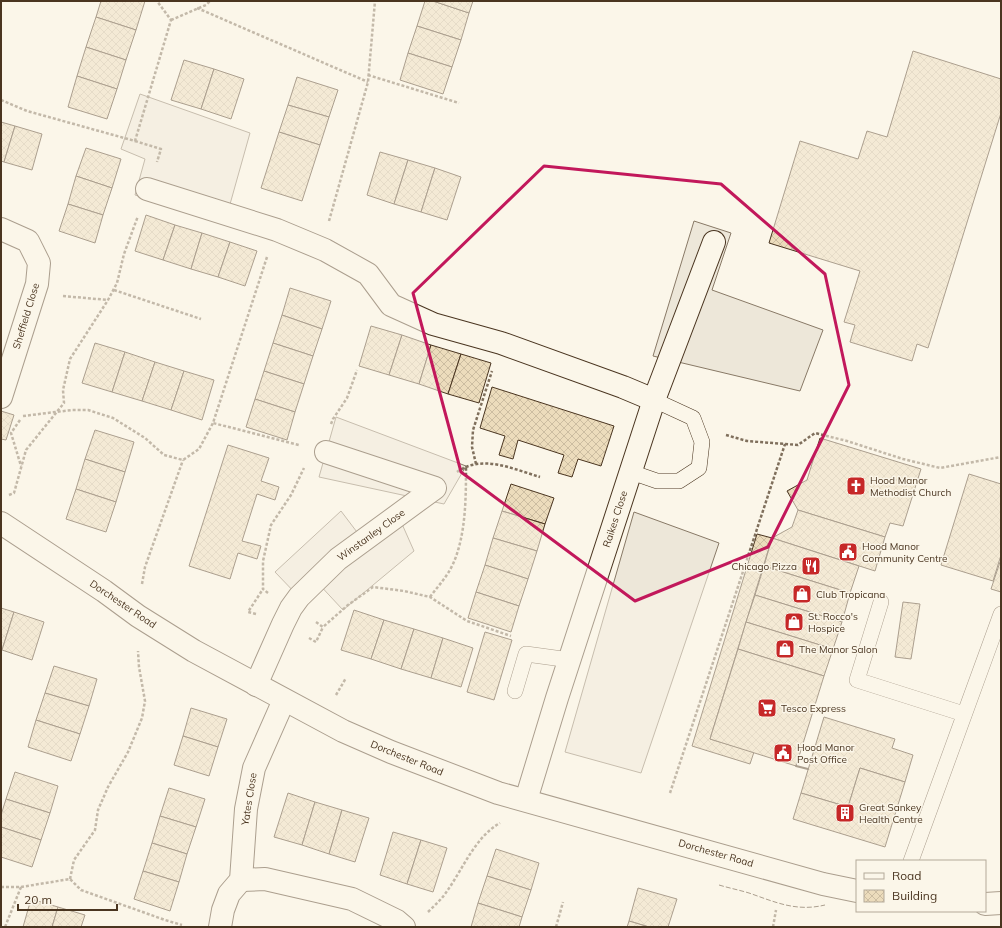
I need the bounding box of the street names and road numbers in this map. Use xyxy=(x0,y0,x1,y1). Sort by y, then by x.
street label: Sheffield Close xyxy=(10,281,42,351)
street label: Raikes Close xyxy=(600,489,630,549)
street label: Winstanley Close xyxy=(335,506,407,564)
street label: Dorchester Road xyxy=(87,577,159,631)
street label: Dorchester Road xyxy=(369,737,445,779)
street label: Yates Close xyxy=(238,772,260,827)
street label: Dorchester Road xyxy=(677,836,755,870)

